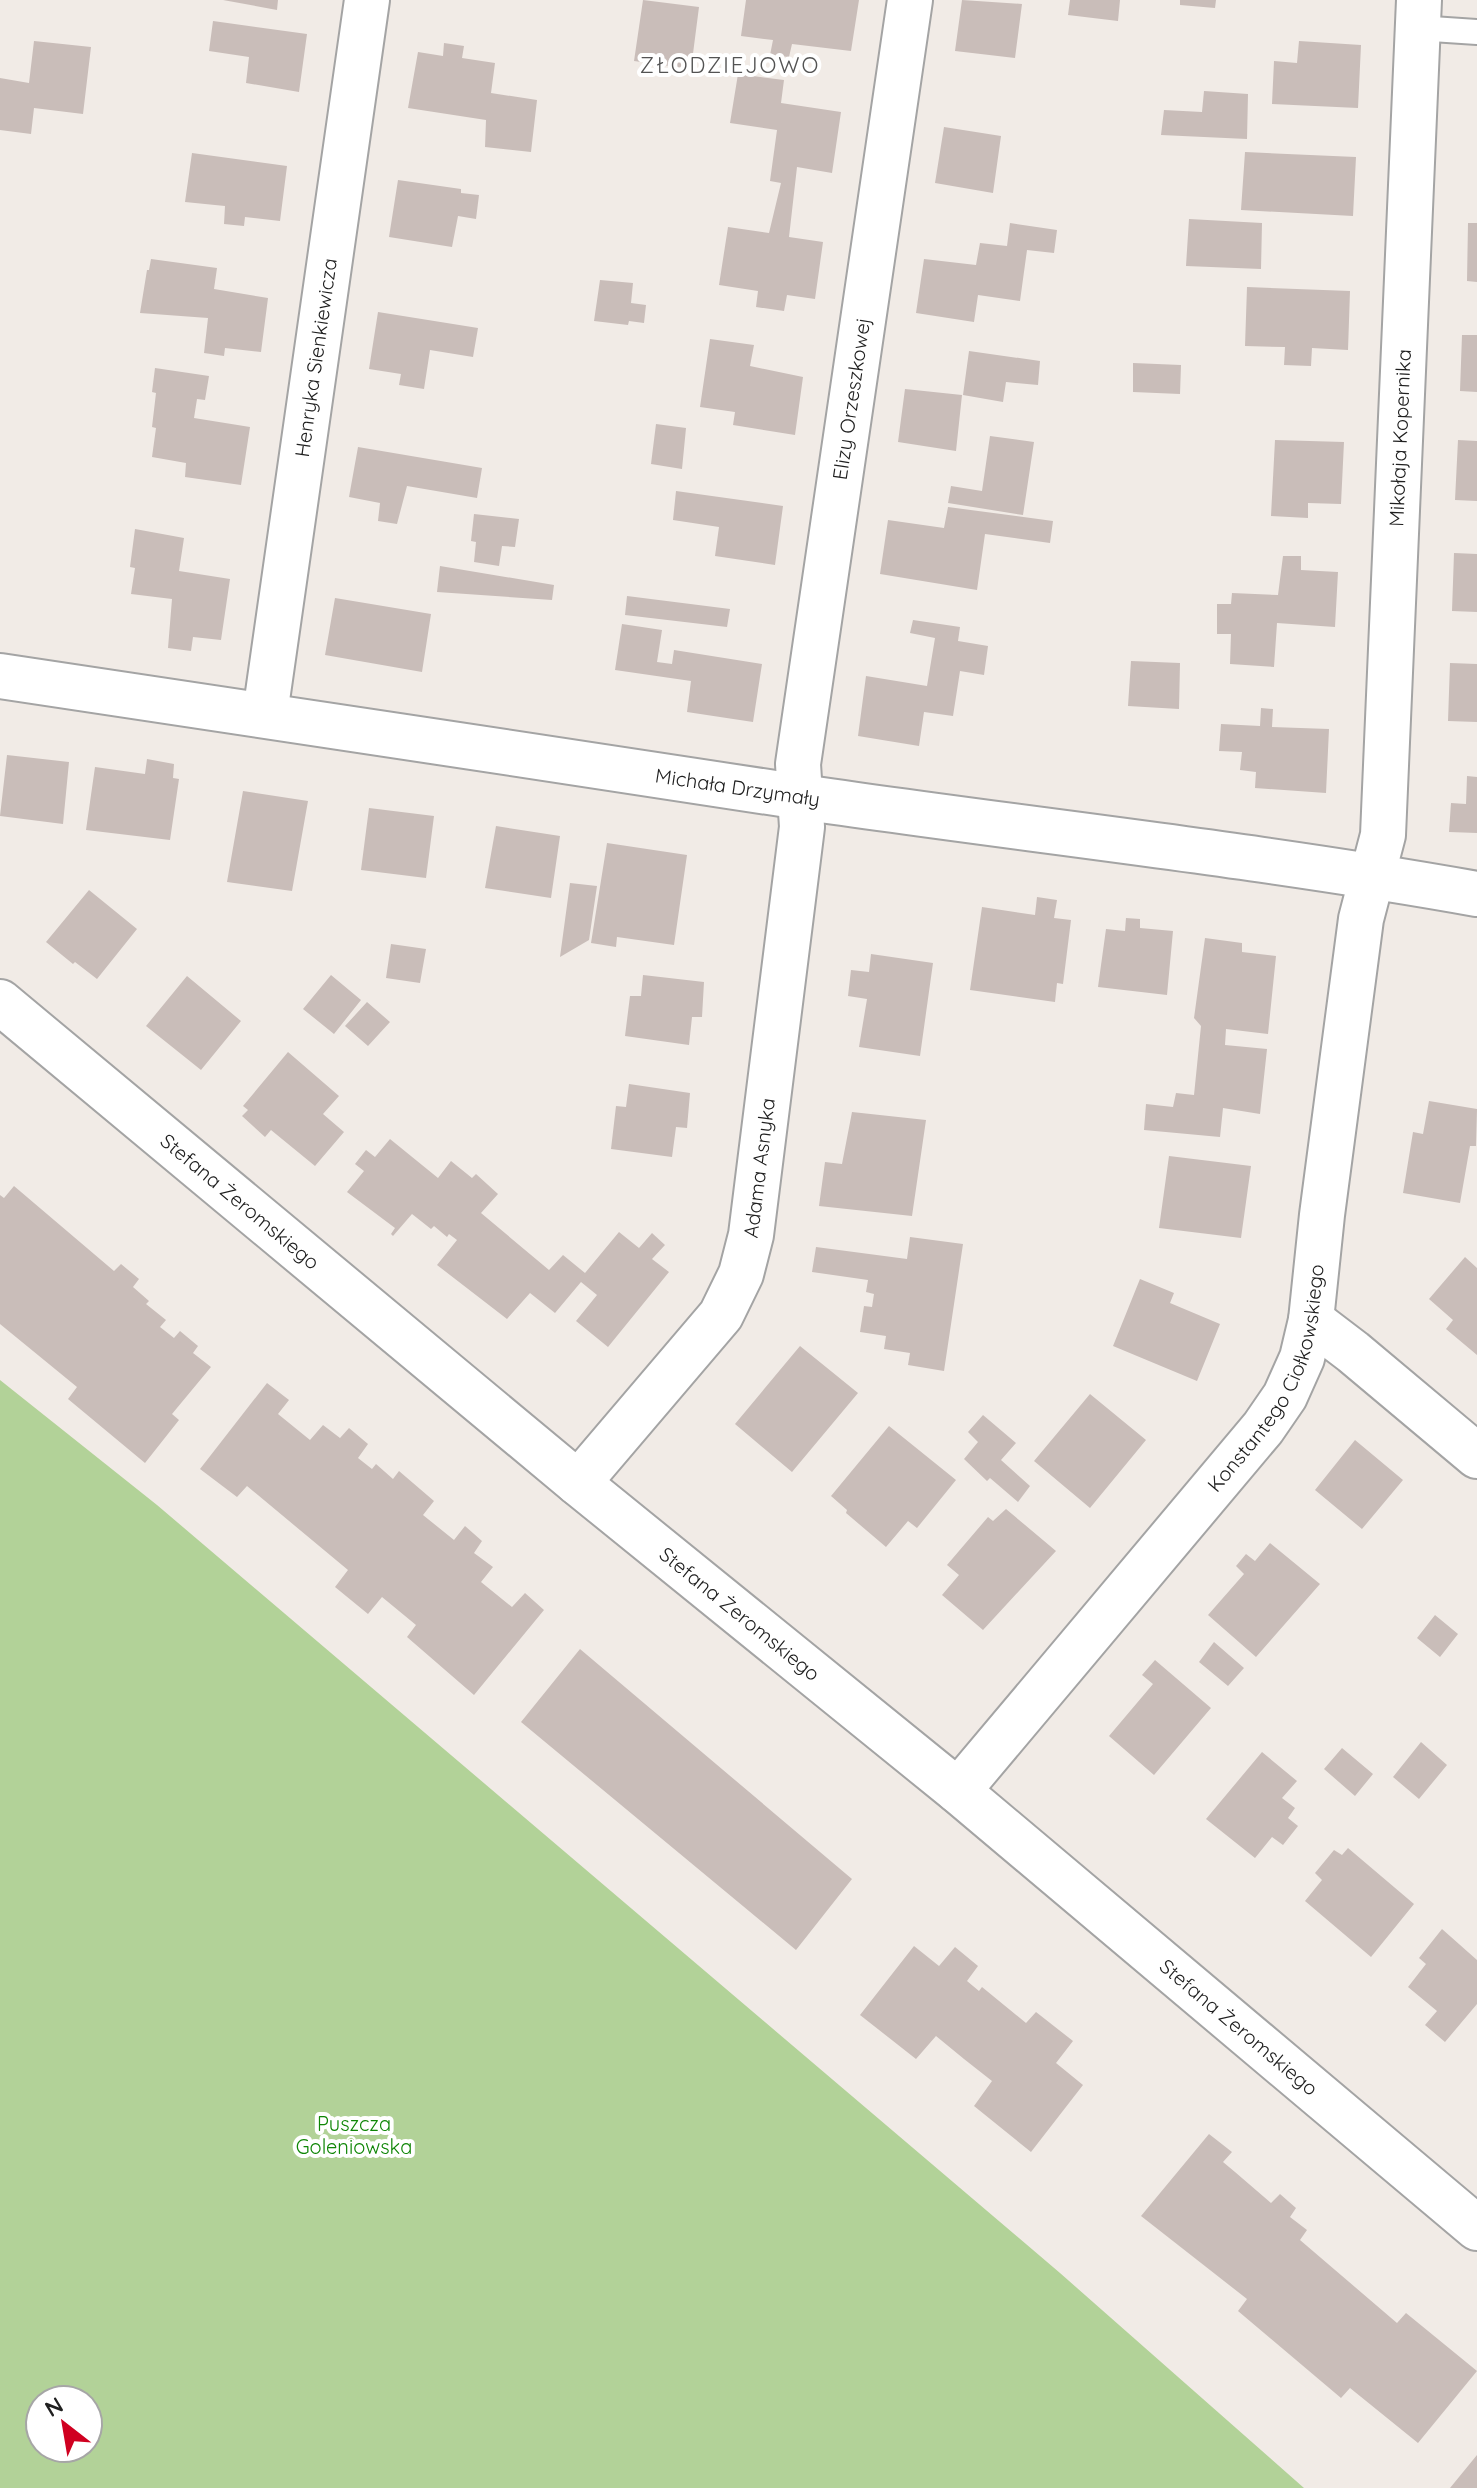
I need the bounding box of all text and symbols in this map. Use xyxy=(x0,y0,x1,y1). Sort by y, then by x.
district label: ZŁODZIEJOWO xyxy=(640,51,820,79)
street label: Henryka Sienkiewicza xyxy=(289,256,342,459)
street label: Elizy Orzeszkowej xyxy=(827,316,875,481)
street label: Mikołaja Kopernika xyxy=(1383,349,1416,527)
street label: Michała Drzymały xyxy=(654,762,822,812)
street label: Adama Asnyka xyxy=(738,1096,780,1239)
street label: Stefana Żeromskiego xyxy=(156,1128,325,1275)
street label: Konstantego Ciołkowskiego xyxy=(1202,1263,1329,1497)
street label: Stefana Żeromskiego xyxy=(655,1541,825,1686)
street label: Stefana Żeromskiego xyxy=(1155,1953,1323,2101)
park label: Puszcza Goleniowska xyxy=(296,2111,412,2159)
north arrow xyxy=(24,2384,104,2464)
text: N xyxy=(40,2391,68,2423)

